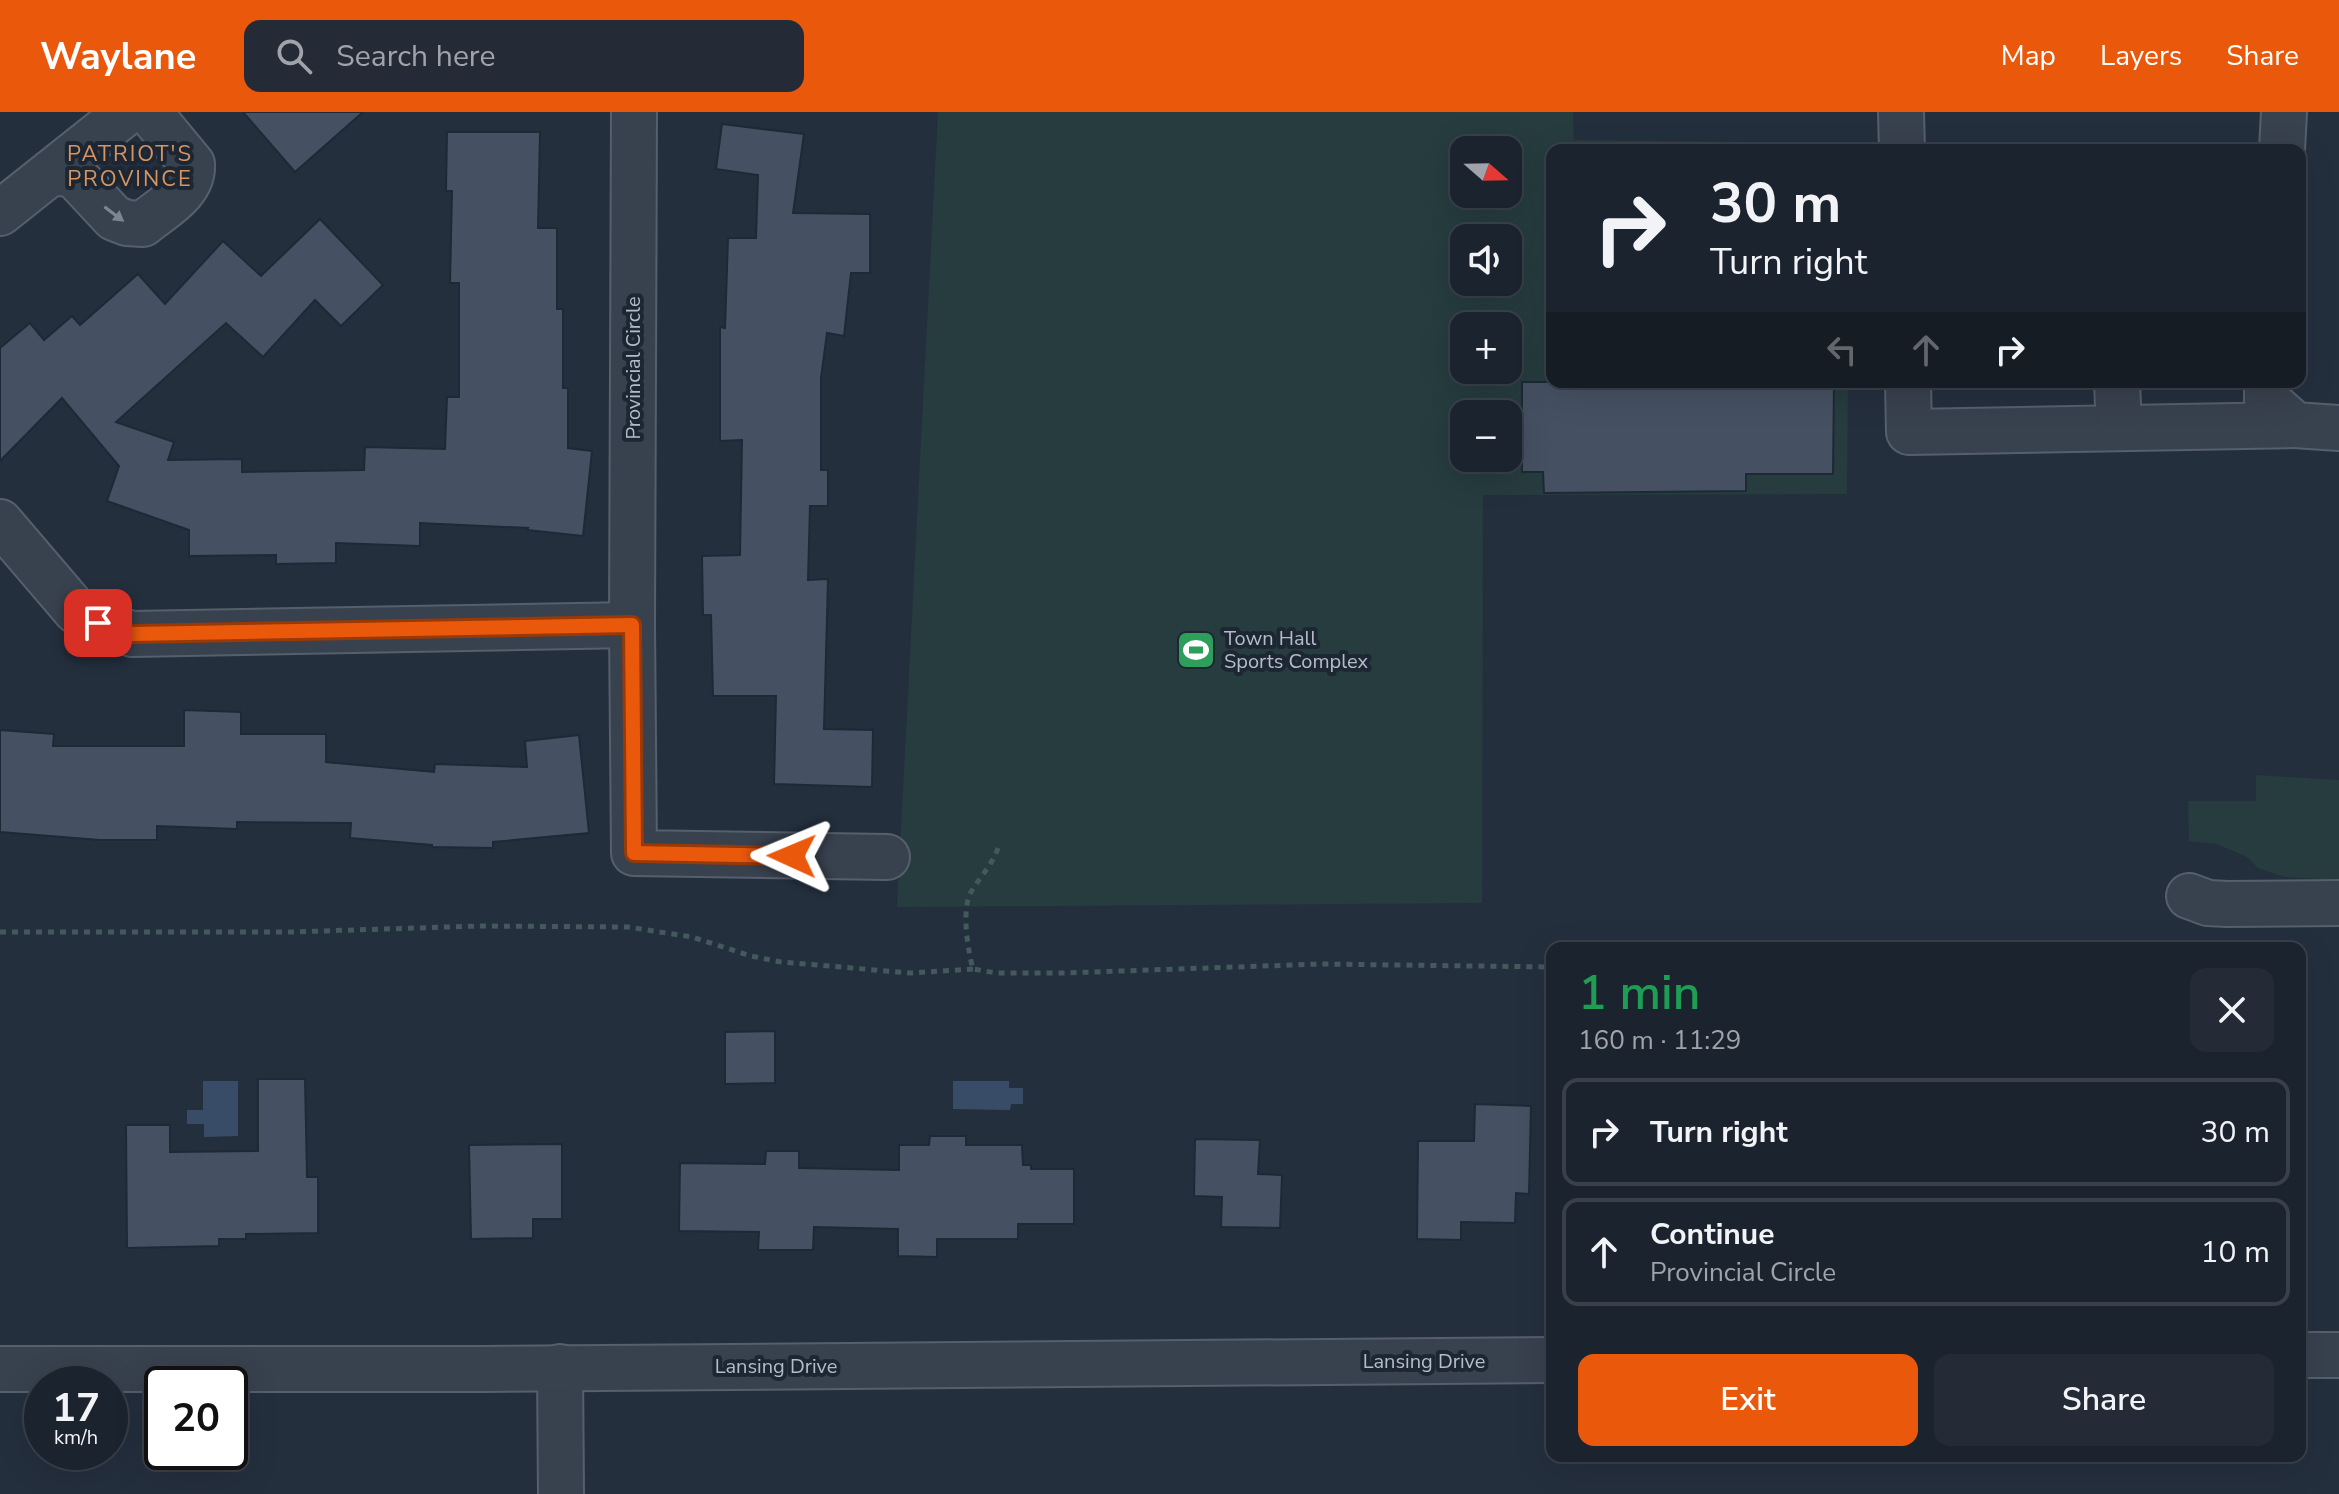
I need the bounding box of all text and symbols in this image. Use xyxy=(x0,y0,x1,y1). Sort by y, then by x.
search box xyxy=(244,20,804,92)
text: Waylane xyxy=(40,31,196,82)
icon: search xyxy=(272,34,316,78)
text: Search here xyxy=(336,36,495,77)
text: Map xyxy=(2001,37,2056,75)
text: Layers xyxy=(2100,37,2182,75)
text: Share xyxy=(2226,37,2299,75)
north arrow xyxy=(1450,136,1522,208)
map controls xyxy=(1450,136,1522,472)
district label: PATRIOT'S PROVINCE xyxy=(67,139,193,194)
text: 30 m xyxy=(1710,165,1841,242)
icon: right xyxy=(1578,176,1682,280)
one-way arrow xyxy=(103,205,124,222)
button: sound xyxy=(1450,224,1522,296)
text: Turn right xyxy=(1710,238,1867,287)
street label: Provincial Circle xyxy=(620,296,647,440)
button: + xyxy=(1450,312,1522,384)
icon: left xyxy=(1820,328,1864,372)
icon: ahead xyxy=(1904,328,1948,372)
icon: right xyxy=(1988,328,2032,372)
button: − xyxy=(1450,400,1522,472)
pin xyxy=(64,589,132,657)
icon: arrive xyxy=(76,601,120,645)
place label: Town Hall Sports Complex xyxy=(1224,625,1369,675)
sports icon: Town Hall Sports Complex xyxy=(1175,629,1217,671)
position arrow xyxy=(750,814,834,898)
text: 1 min xyxy=(1578,960,1700,1026)
button: close xyxy=(2190,968,2274,1052)
text: 160 m · 11:29 xyxy=(1578,1023,1741,1058)
icon: right xyxy=(1582,1110,1626,1154)
text: Turn right xyxy=(1650,1112,1788,1153)
text: 30 m xyxy=(2201,1112,2270,1153)
text: Continue xyxy=(1650,1214,1775,1255)
icon: ahead xyxy=(1582,1230,1626,1274)
text: 10 m xyxy=(2201,1232,2270,1273)
text: Provincial Circle xyxy=(1650,1255,1836,1290)
street label: Lansing Drive xyxy=(1363,1348,1485,1375)
street label: Lansing Drive xyxy=(715,1353,837,1380)
button: Exit xyxy=(1578,1354,1918,1446)
button: Share xyxy=(1934,1354,2274,1446)
speed limit sign: 20 xyxy=(144,1366,248,1470)
text: 17 xyxy=(52,1381,100,1435)
text: km/h xyxy=(54,1424,98,1451)

